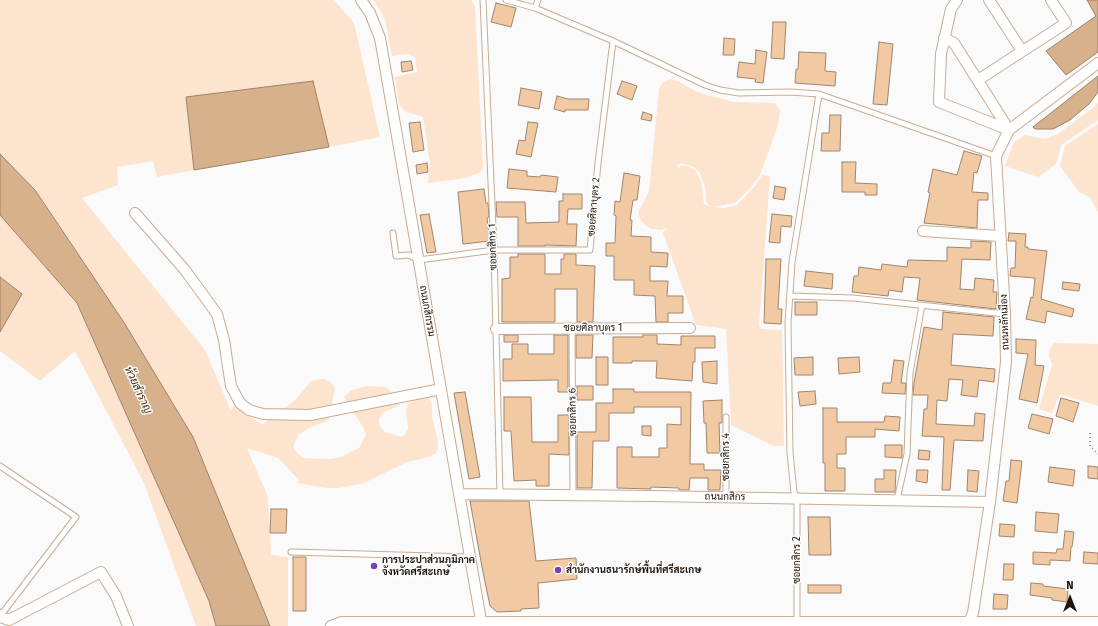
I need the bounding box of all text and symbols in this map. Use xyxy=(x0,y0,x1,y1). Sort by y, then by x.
street label: ซอยศิลาบุตร 2 xyxy=(585,177,603,237)
street label: ซอยกสิกร 1 xyxy=(486,223,500,271)
street label: ถนนกสิกรรม xyxy=(417,285,437,337)
street label: ถนนหลักเมือง xyxy=(998,294,1012,350)
street label: ซอยศิลาบุตร 1 xyxy=(564,322,622,334)
water label: ห้วยสำราญ xyxy=(121,364,155,416)
street label: ซอยกสิกร 6 xyxy=(567,388,579,436)
street label: ซอยกสิกร 4 xyxy=(720,433,732,481)
street label: ถนนกสิกร xyxy=(705,491,745,503)
street label: ซอยกสิกร 2 xyxy=(791,536,803,584)
place label: การประปาส่วนภูมิภาค จังหวัดศรีสะเกษ xyxy=(382,554,475,578)
marker: การประปาส่วนภูมิภาค จังหวัดศรีสะเกษ xyxy=(369,561,379,571)
place label: สำนักงานธนารักษ์พื้นที่ศรีสะเกษ xyxy=(566,564,701,576)
marker: สำนักงานธนารักษ์พื้นที่ศรีสะเกษ xyxy=(553,565,563,575)
north arrow xyxy=(1050,578,1090,618)
text: N xyxy=(1066,579,1074,592)

